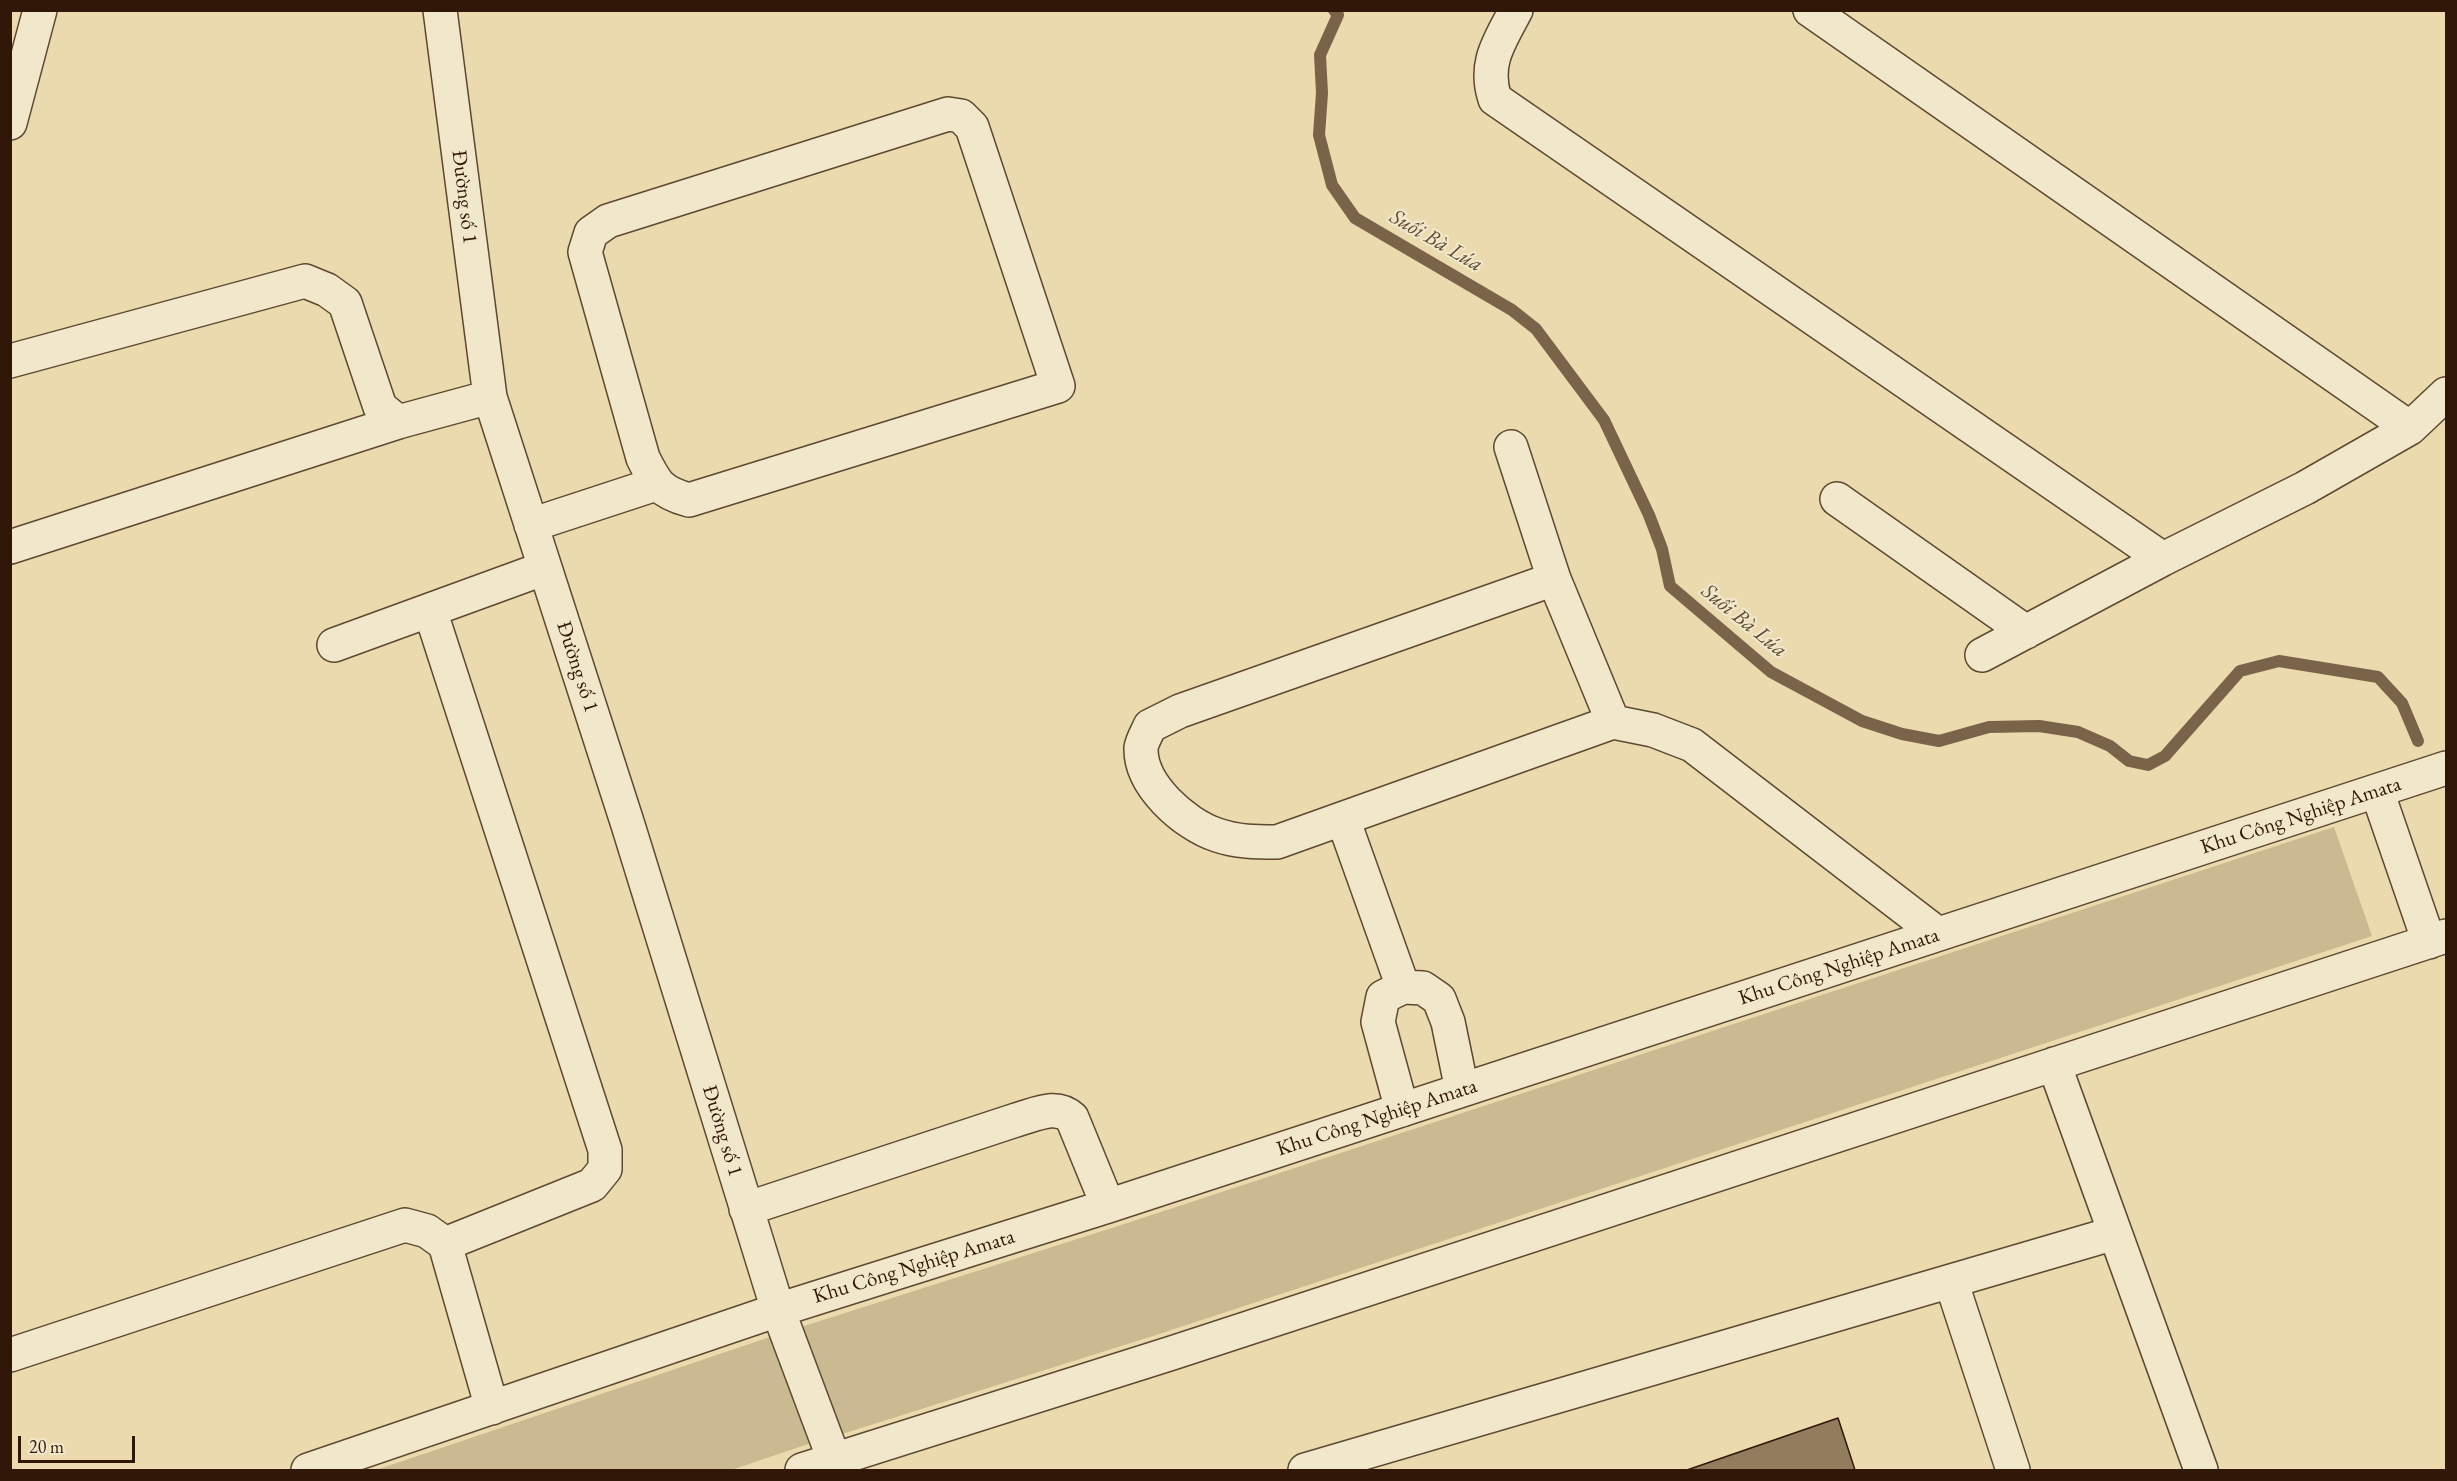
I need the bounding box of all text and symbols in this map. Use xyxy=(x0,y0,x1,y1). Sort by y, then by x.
street label: Đường số 1 xyxy=(446,149,482,245)
water label: Suối Bà Lúa xyxy=(1385,204,1487,278)
water label: Suối Bà Lúa xyxy=(1696,578,1792,664)
street label: Đường số 1 xyxy=(550,618,604,716)
street label: Khu Công Nghiệp Amata xyxy=(2198,772,2404,860)
street label: Khu Công Nghiệp Amata xyxy=(1736,923,1942,1011)
street label: Khu Công Nghiệp Amata xyxy=(1274,1074,1480,1162)
street label: Đường số 1 xyxy=(696,1082,748,1180)
street label: Khu Công Nghiệp Amata xyxy=(810,1224,1018,1310)
scale bar xyxy=(21,1424,138,1462)
text: 20 m xyxy=(29,1435,64,1458)

